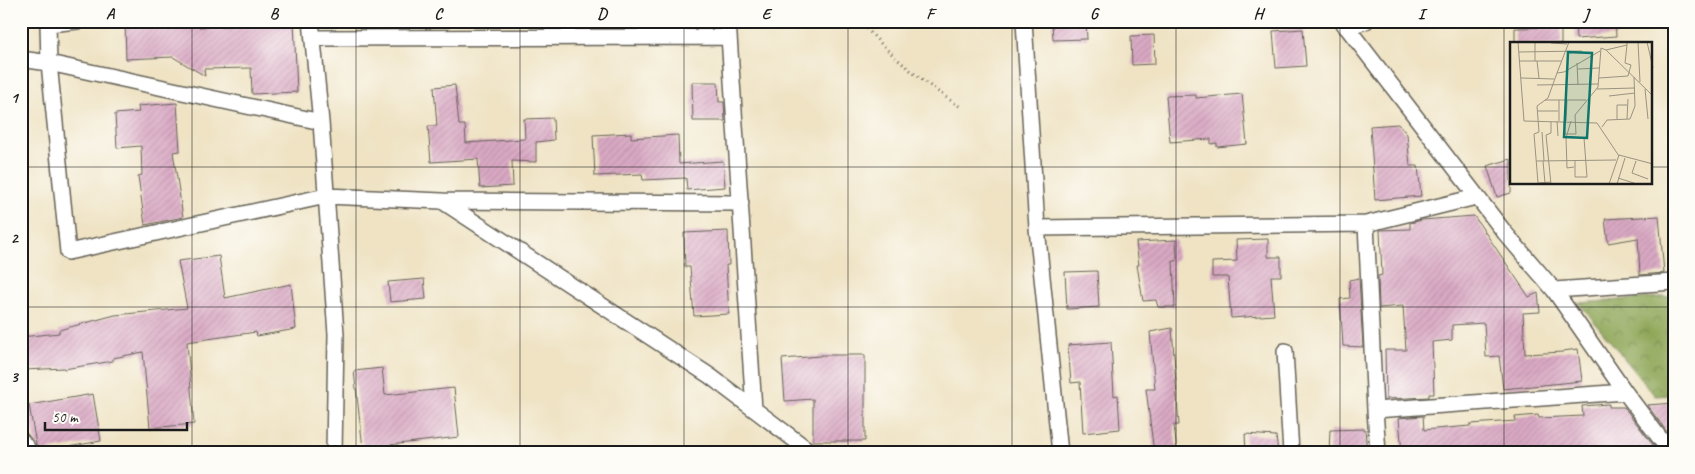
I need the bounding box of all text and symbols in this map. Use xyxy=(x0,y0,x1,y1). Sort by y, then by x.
text: A xyxy=(106,4,116,24)
text: B xyxy=(270,4,280,24)
text: C xyxy=(434,4,444,24)
text: D xyxy=(597,4,608,24)
text: E xyxy=(762,4,773,24)
text: F xyxy=(926,4,937,24)
text: G xyxy=(1090,4,1100,24)
text: H xyxy=(1253,4,1265,24)
text: I xyxy=(1418,4,1428,24)
text: J xyxy=(1582,4,1591,24)
inset map xyxy=(1510,42,1652,185)
text: 1 xyxy=(10,88,19,108)
text: 2 xyxy=(10,228,19,248)
text: 3 xyxy=(10,367,19,387)
scale bar xyxy=(45,399,188,431)
text: 50 m xyxy=(52,408,79,427)

